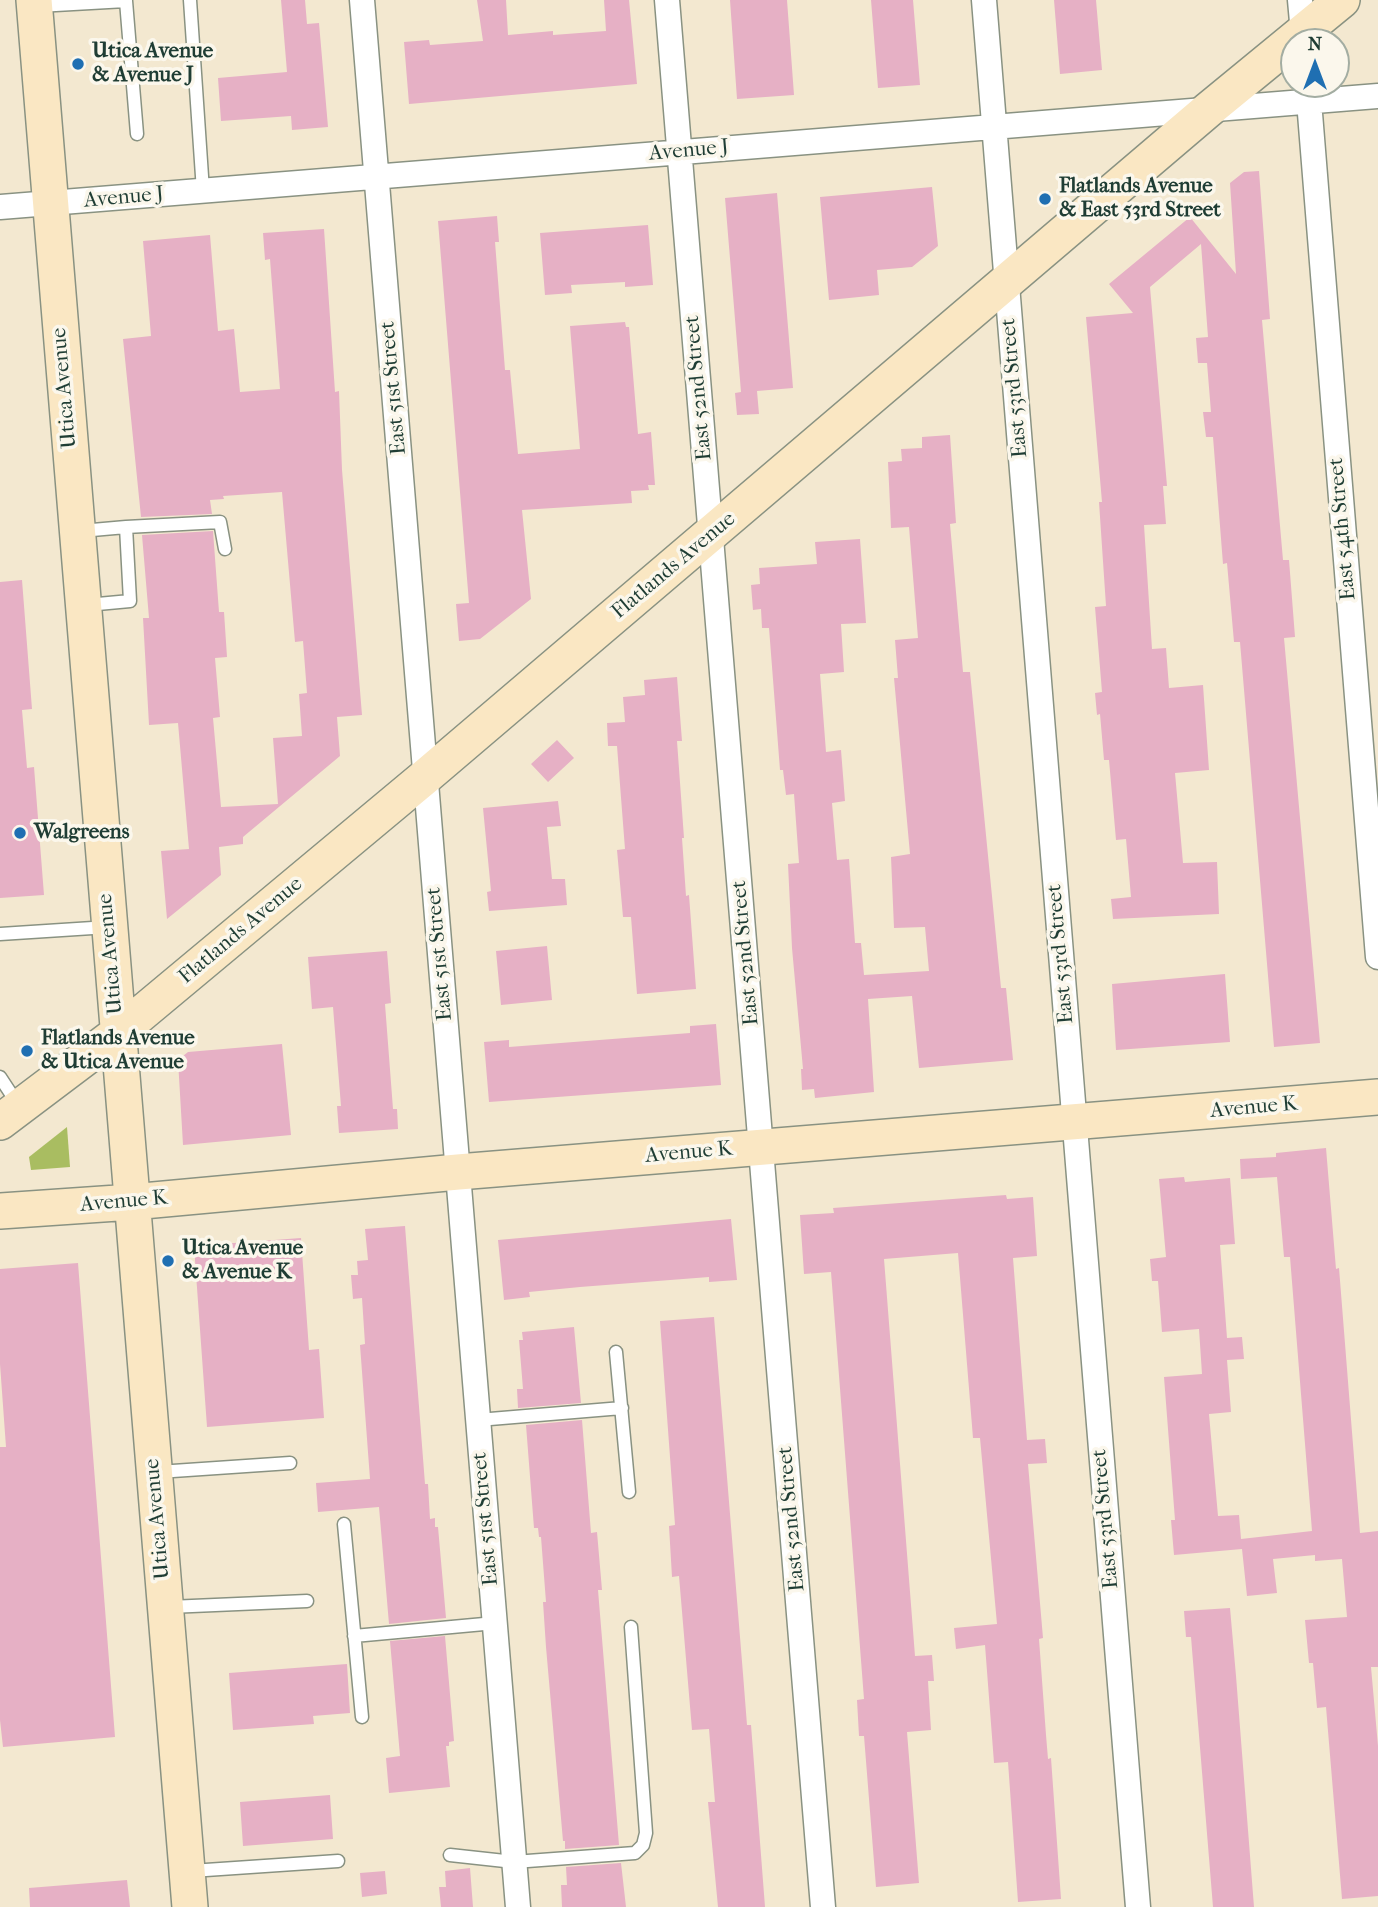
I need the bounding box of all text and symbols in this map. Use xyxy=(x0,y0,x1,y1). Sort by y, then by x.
north arrow xyxy=(1280,28,1350,98)
text: N xyxy=(1308,33,1322,55)
place label: Utica Avenue & Avenue J xyxy=(92,39,213,89)
marker: Utica Avenue & Avenue J xyxy=(70,56,86,72)
street label: Avenue J xyxy=(648,135,730,167)
place label: Flatlands Avenue & East 53rd Street xyxy=(1059,174,1221,224)
street label: Avenue J xyxy=(83,182,165,214)
marker: Flatlands Avenue & East 53rd Street xyxy=(1037,191,1053,207)
street label: East 52nd Street xyxy=(680,314,718,462)
street label: East 53rd Street xyxy=(996,317,1034,459)
street label: East 51st Street xyxy=(376,320,412,456)
street label: Utica Avenue xyxy=(47,327,83,449)
street label: East 54th Street xyxy=(1324,457,1362,601)
street label: Flatlands Avenue xyxy=(607,507,741,625)
place label: Walgreens xyxy=(34,820,129,846)
marker: Walgreens xyxy=(12,825,28,841)
street label: Flatlands Avenue xyxy=(174,872,308,990)
street label: East 52nd Street xyxy=(727,879,765,1027)
street label: East 53rd Street xyxy=(1042,883,1080,1025)
street label: East 51st Street xyxy=(422,886,458,1022)
street label: Utica Avenue xyxy=(93,893,129,1015)
place label: Flatlands Avenue & Utica Avenue xyxy=(41,1026,195,1076)
marker: Flatlands Avenue & Utica Avenue xyxy=(19,1043,35,1059)
street label: Avenue K xyxy=(1209,1092,1299,1124)
street label: Avenue K xyxy=(644,1137,734,1169)
street label: Avenue K xyxy=(79,1186,169,1218)
place label: Utica Avenue & Avenue K xyxy=(182,1236,303,1286)
marker: Utica Avenue & Avenue K xyxy=(160,1253,176,1269)
street label: East 52nd Street xyxy=(773,1445,811,1593)
street label: East 53rd Street xyxy=(1087,1448,1125,1590)
street label: East 51st Street xyxy=(468,1451,504,1587)
street label: Utica Avenue xyxy=(140,1458,176,1580)

